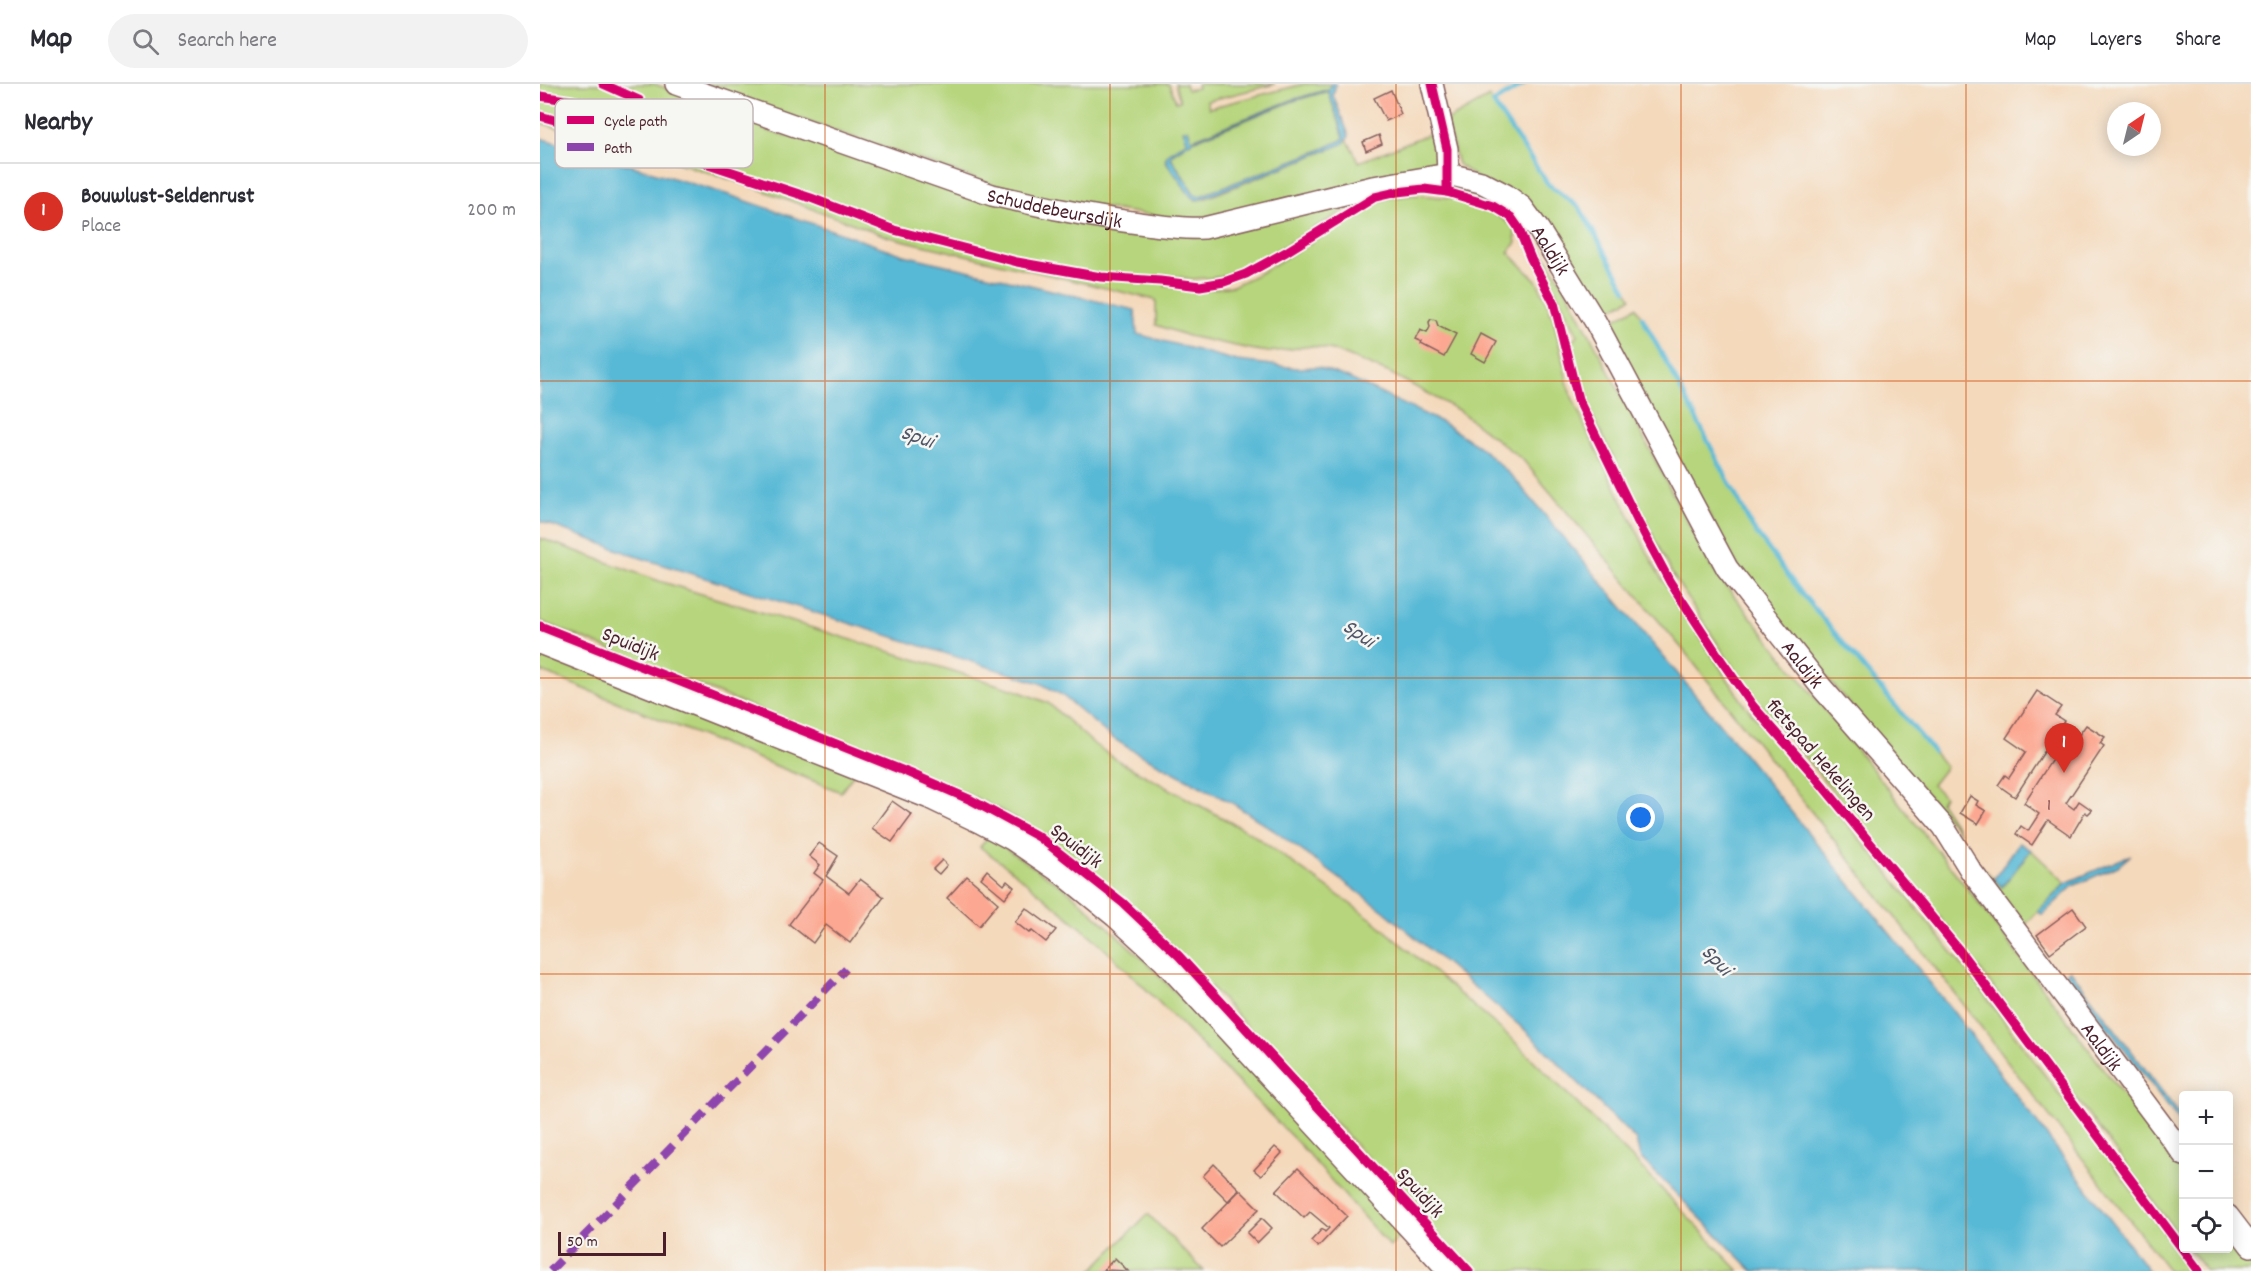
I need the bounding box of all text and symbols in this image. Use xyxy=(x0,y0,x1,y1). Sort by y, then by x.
search box xyxy=(108,14,528,68)
text: Map xyxy=(30,21,72,61)
icon: search xyxy=(129,25,162,58)
text: Search here xyxy=(177,26,277,57)
text: Map xyxy=(2025,26,2056,56)
text: Layers xyxy=(2089,26,2142,56)
text: Share xyxy=(2175,26,2221,56)
legend xyxy=(555,99,753,168)
north arrow xyxy=(2107,102,2161,156)
text: Nearby xyxy=(24,105,92,142)
text: Cycle path xyxy=(604,111,667,134)
text: Path xyxy=(604,138,632,161)
text: Bouwlust-Seldenrust xyxy=(81,182,254,213)
street label: Schuddebeursdijk xyxy=(984,182,1124,239)
text: 1 xyxy=(41,197,46,225)
text: 200 m xyxy=(467,197,516,225)
text: Place xyxy=(81,213,121,241)
street label: Aaldijk xyxy=(1522,221,1576,282)
water label: Spui xyxy=(896,418,940,459)
water label: Spui xyxy=(1336,613,1383,659)
street label: Spuidijk xyxy=(597,621,663,671)
street label: Aaldijk xyxy=(1772,635,1829,696)
street label: fietspad Hekelingen xyxy=(1758,693,1882,829)
pin: 1 xyxy=(2044,724,2084,773)
house number: 1 xyxy=(2047,794,2051,819)
your location xyxy=(1626,803,1655,832)
street label: Spuidijk xyxy=(1042,817,1108,878)
water label: Spui xyxy=(1693,939,1740,986)
street label: Aaldijk xyxy=(2072,1017,2128,1079)
map controls xyxy=(2179,1091,2233,1253)
button: + xyxy=(2179,1091,2233,1145)
button: − xyxy=(2179,1145,2233,1199)
street label: Spuidijk xyxy=(1388,1162,1450,1226)
button: locate xyxy=(2179,1199,2233,1253)
scale bar xyxy=(558,1229,666,1256)
text: 50 m xyxy=(567,1231,598,1254)

